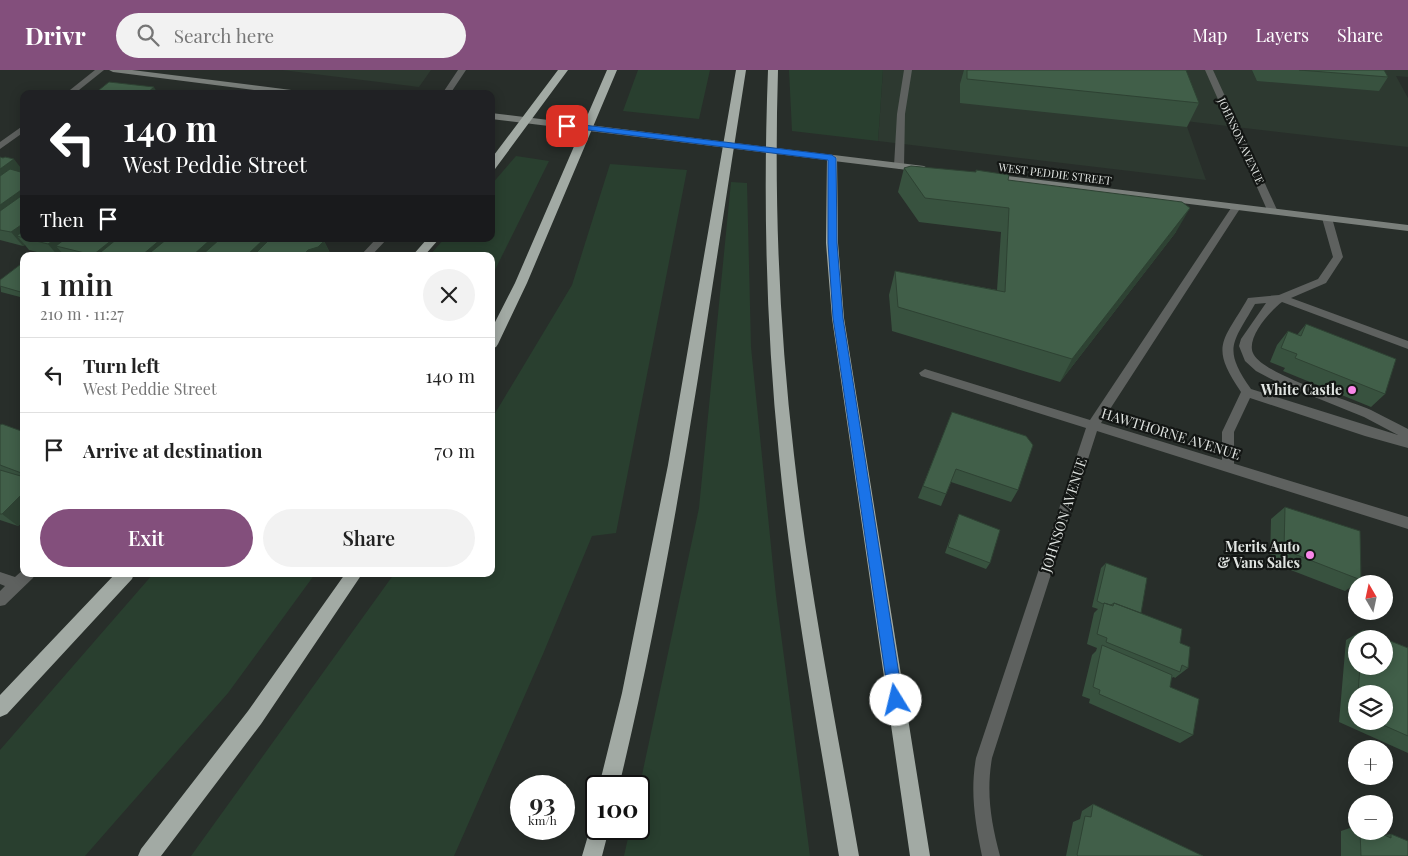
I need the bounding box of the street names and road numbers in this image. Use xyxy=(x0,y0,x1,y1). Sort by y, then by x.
street label: JOHNSON AVENUE xyxy=(1214,94,1268,187)
street label: WEST PEDDIE STREET xyxy=(997,159,1113,188)
street label: HAWTHORNE AVENUE xyxy=(1099,403,1243,464)
street label: JOHNSON AVENUE xyxy=(1036,455,1091,575)

